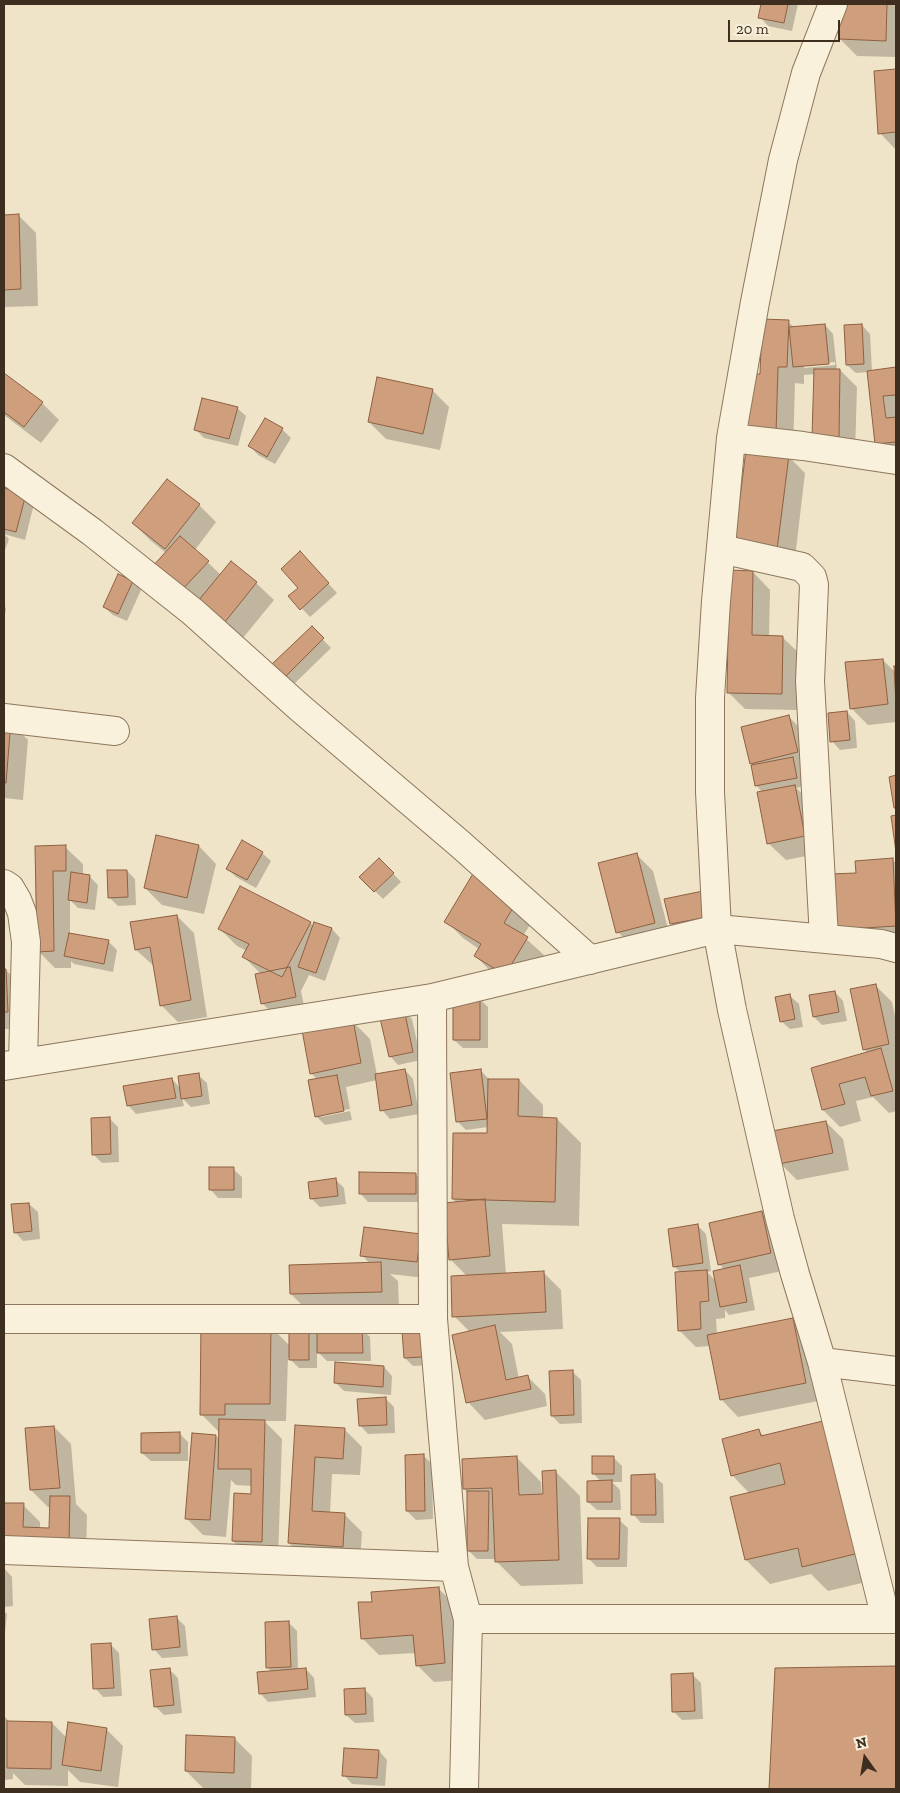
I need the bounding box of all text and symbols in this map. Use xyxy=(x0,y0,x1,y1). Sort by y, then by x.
scale bar xyxy=(730,10,842,42)
text: 20 m xyxy=(736,20,769,38)
north arrow xyxy=(840,1733,890,1783)
text: N xyxy=(854,1733,869,1752)

